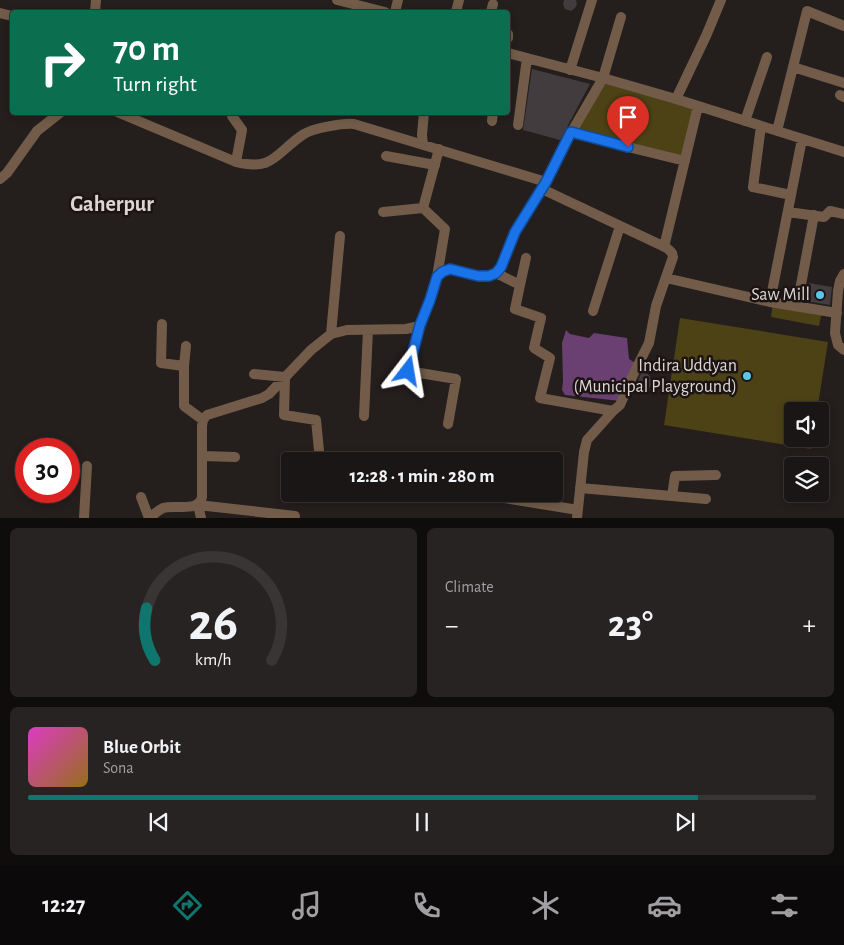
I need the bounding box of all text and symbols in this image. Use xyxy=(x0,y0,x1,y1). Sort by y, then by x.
icon: right xyxy=(30,30,95,95)
text: 70 m xyxy=(113,32,180,67)
text: Turn right xyxy=(113,73,197,95)
pin xyxy=(607,96,649,147)
icon: arrive xyxy=(614,103,642,131)
district label: Gaherpur xyxy=(70,193,154,215)
place label: Saw Mill xyxy=(751,286,810,304)
marker: Saw Mill xyxy=(814,289,826,301)
position arrow xyxy=(381,344,433,396)
place label: Indira Uddyan (Municipal Playground) xyxy=(573,357,737,396)
marker: Indira Uddyan (Municipal Playground) xyxy=(741,370,753,382)
map controls xyxy=(784,402,829,502)
button: sound xyxy=(784,402,829,447)
speed limit sign: 30 xyxy=(15,438,80,503)
button: layers xyxy=(784,457,829,502)
text: 12:28 · 1 min · 280 m xyxy=(349,467,495,486)
text: Climate xyxy=(445,579,494,595)
text: 26 xyxy=(189,597,238,649)
text: 23° xyxy=(608,606,653,644)
text: − xyxy=(445,612,458,640)
text: + xyxy=(803,612,816,640)
text: km/h xyxy=(195,651,232,669)
text: Blue Orbit xyxy=(103,738,181,757)
text: Sona xyxy=(103,760,134,776)
icon: previous xyxy=(145,808,173,836)
icon: pause xyxy=(408,808,436,836)
icon: next xyxy=(671,808,699,836)
icon: directions xyxy=(170,888,205,923)
icon: music xyxy=(289,888,324,923)
icon: phone xyxy=(409,888,444,923)
icon: climate xyxy=(528,888,563,923)
icon: car xyxy=(647,888,682,923)
icon: filters xyxy=(767,888,802,923)
text: 12:27 xyxy=(42,894,85,916)

